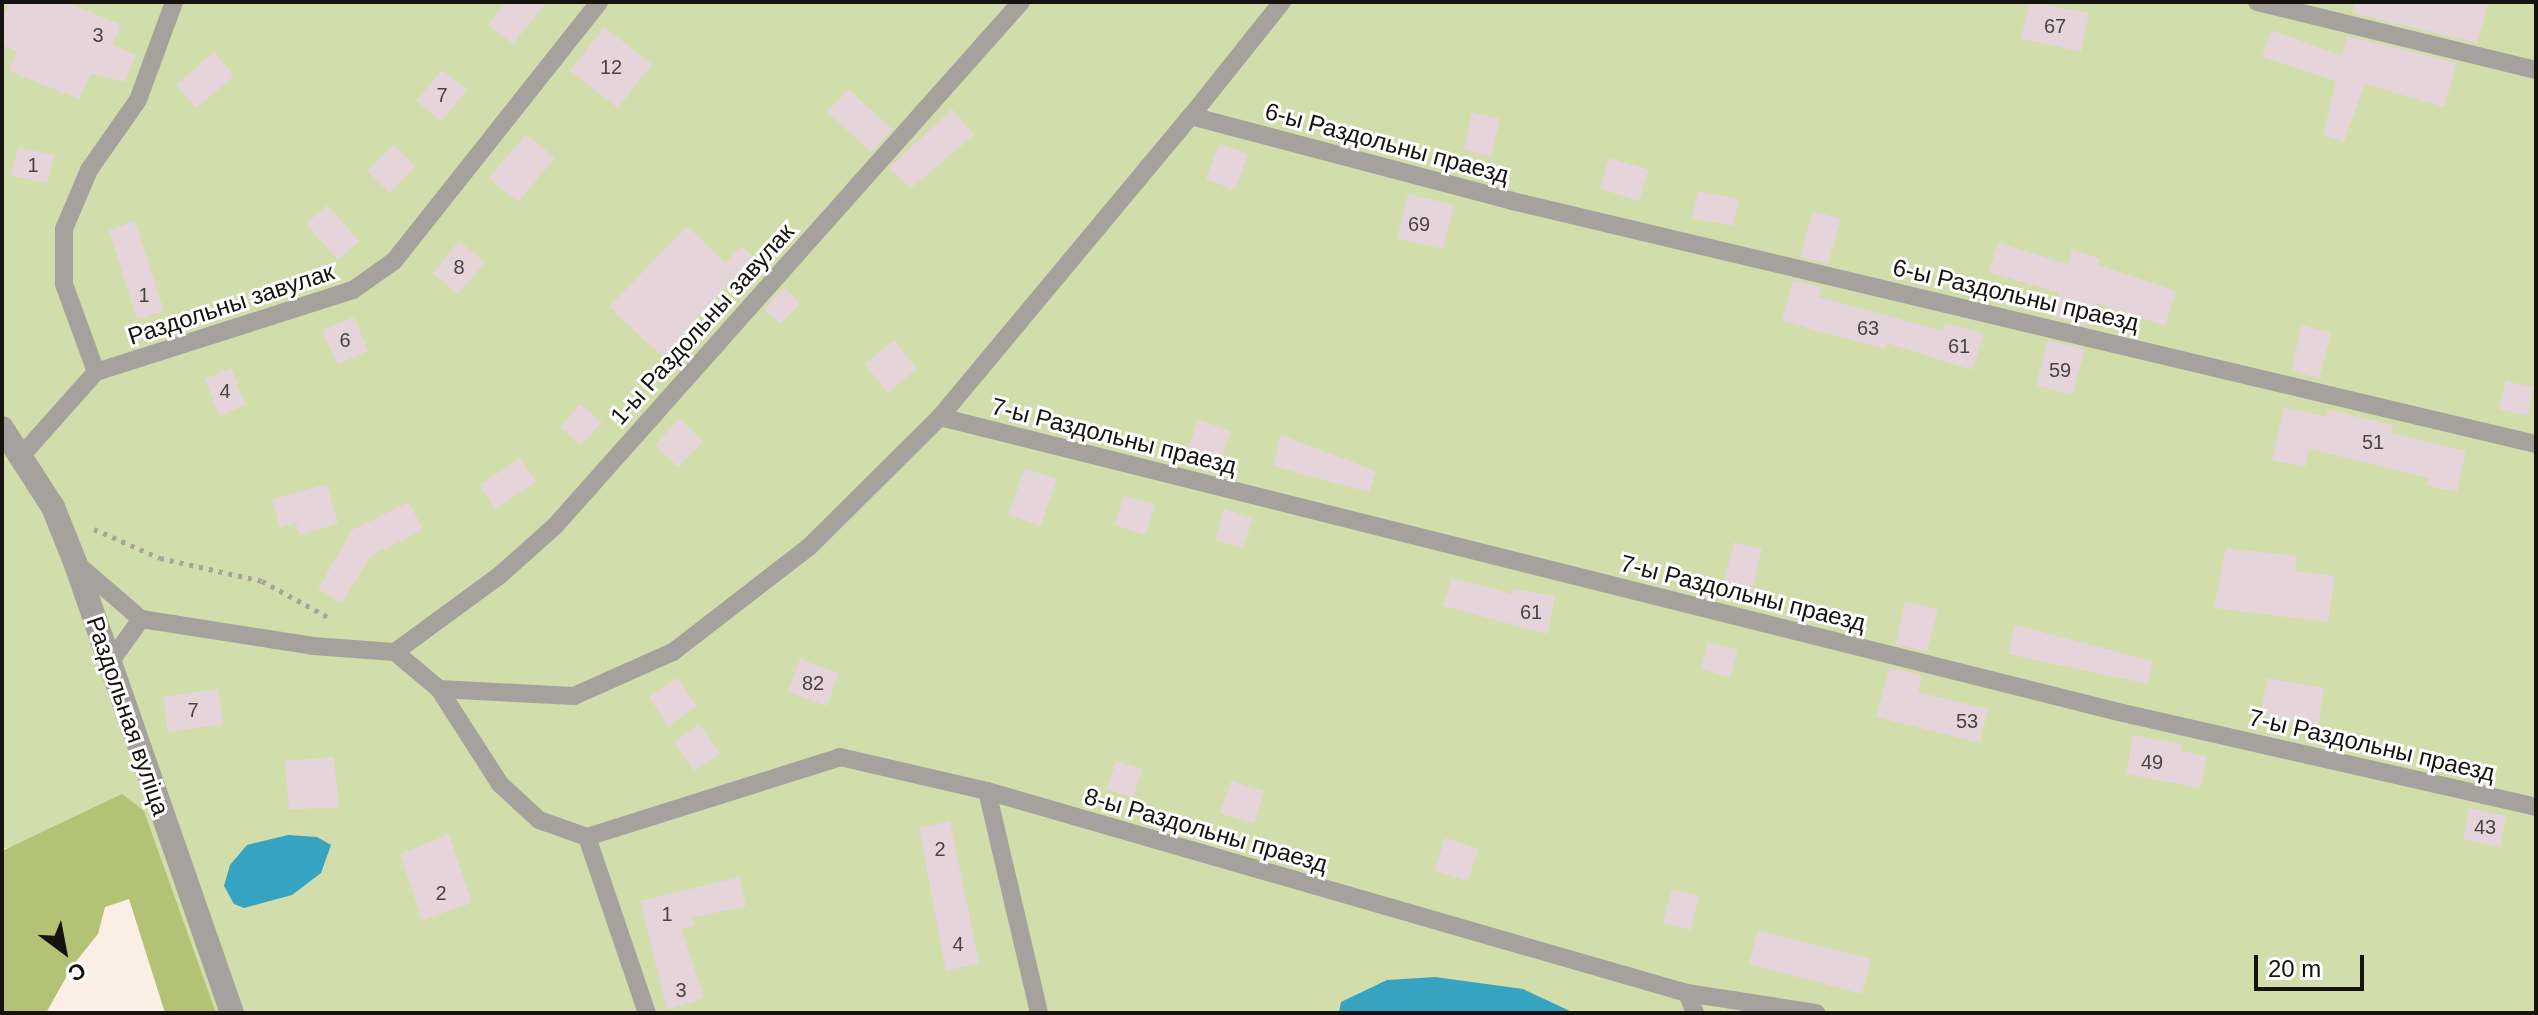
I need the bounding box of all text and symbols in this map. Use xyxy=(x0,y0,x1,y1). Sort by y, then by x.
house number: 67 xyxy=(2044,14,2066,38)
house number: 3 xyxy=(92,23,104,47)
house number: 12 xyxy=(600,55,622,79)
house number: 7 xyxy=(436,83,448,107)
street label: 6-ы Раздольны праезд xyxy=(1262,97,1512,189)
house number: 1 xyxy=(27,153,39,177)
house number: 69 xyxy=(1408,212,1430,236)
street label: 1-ы Раздольны завулак xyxy=(604,218,800,430)
street label: 6-ы Раздольны праезд xyxy=(1890,253,2142,337)
house number: 8 xyxy=(453,255,465,279)
street label: Раздольны завулак xyxy=(124,257,338,351)
house number: 1 xyxy=(138,283,150,307)
house number: 63 xyxy=(1857,316,1879,340)
house number: 6 xyxy=(339,328,351,352)
house number: 61 xyxy=(1948,334,1970,358)
house number: 59 xyxy=(2049,358,2071,382)
house number: 4 xyxy=(219,379,231,403)
street label: 7-ы Раздольны праезд xyxy=(988,392,1240,480)
house number: 51 xyxy=(2362,430,2384,454)
street label: 7-ы Раздольны праезд xyxy=(1617,549,1869,637)
house number: 61 xyxy=(1520,600,1542,624)
street label: Раздольная вуліца xyxy=(80,613,176,819)
house number: 82 xyxy=(802,671,824,695)
house number: 7 xyxy=(187,698,199,722)
street label: 7-ы Раздольны праезд xyxy=(2246,703,2498,787)
house number: 53 xyxy=(1956,709,1978,733)
house number: 49 xyxy=(2141,750,2163,774)
street label: 8-ы Раздольны праезд xyxy=(1081,781,1331,879)
house number: 43 xyxy=(2474,815,2496,839)
house number: 2 xyxy=(934,837,946,861)
house number: 2 xyxy=(435,881,447,905)
house number: 1 xyxy=(661,902,673,926)
north arrow xyxy=(24,911,104,991)
house number: 4 xyxy=(952,932,964,956)
scale bar xyxy=(2258,939,2368,989)
text: 20 m xyxy=(2268,955,2321,982)
text: С xyxy=(64,957,90,987)
house number: 3 xyxy=(675,978,687,1002)

